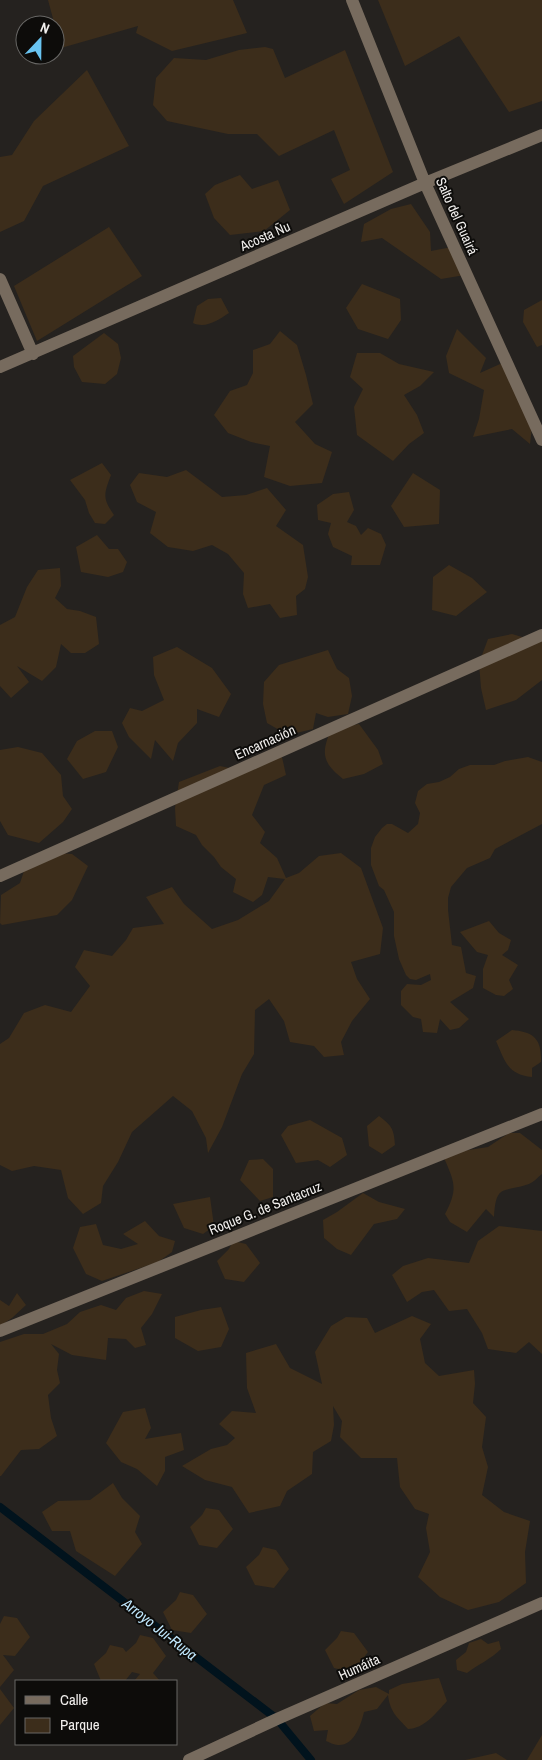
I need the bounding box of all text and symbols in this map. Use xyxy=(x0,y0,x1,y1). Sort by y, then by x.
north arrow xyxy=(15,15,65,65)
text: N xyxy=(38,18,52,38)
street label: Salto del Guairá xyxy=(432,174,482,258)
street label: Acosta Ñu xyxy=(236,217,293,255)
street label: Encarnación xyxy=(232,721,298,763)
street label: Roque G. de Santacruz xyxy=(206,1177,324,1239)
water label: Arroyo Jui-Rupa xyxy=(117,1593,202,1665)
street label: Humáita xyxy=(336,1650,383,1684)
legend xyxy=(15,1680,178,1745)
text: Calle xyxy=(60,1689,88,1710)
text: Parque xyxy=(60,1714,100,1735)

